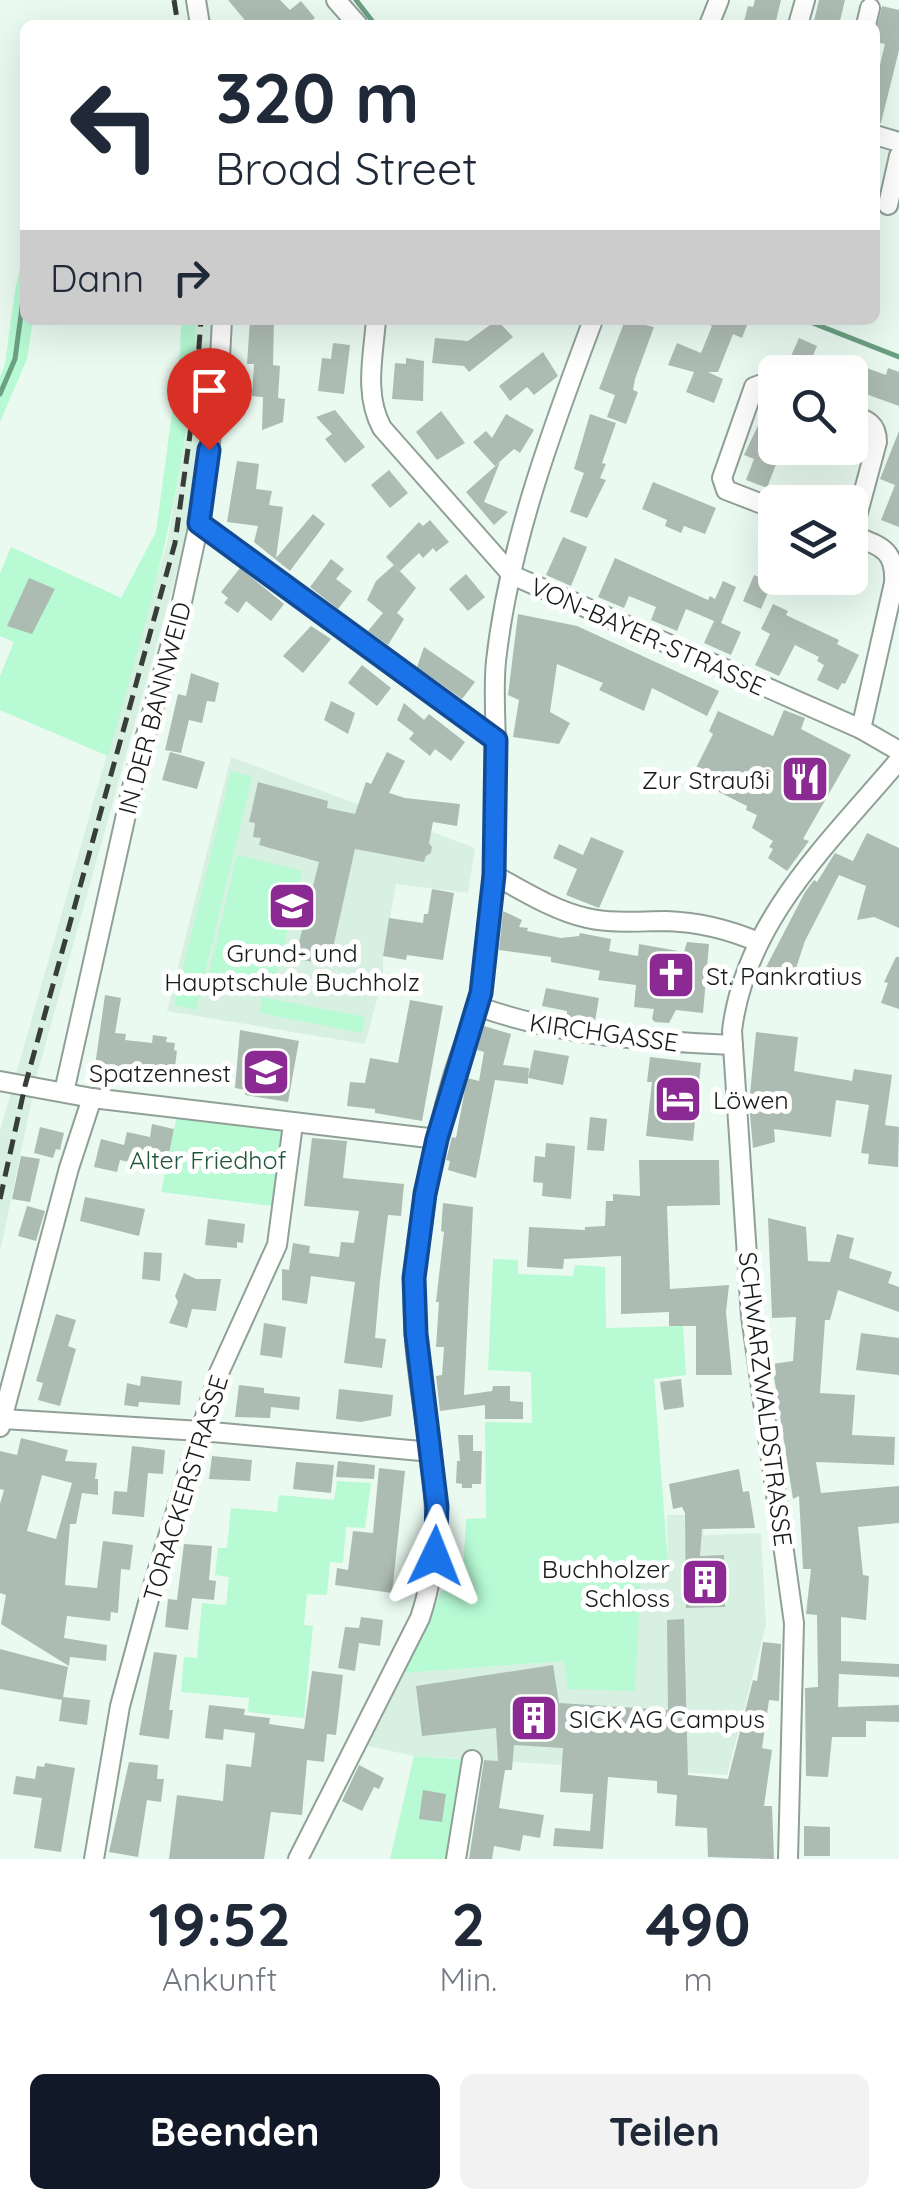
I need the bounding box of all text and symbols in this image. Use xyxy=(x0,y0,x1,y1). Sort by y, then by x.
text: 320 m xyxy=(215,53,420,141)
icon: left xyxy=(50,60,180,190)
text: Broad Street xyxy=(215,140,478,196)
icon: right xyxy=(164,250,219,305)
text: Dann xyxy=(50,254,144,302)
pin xyxy=(167,348,252,451)
map controls xyxy=(758,355,868,595)
button: search xyxy=(758,355,868,465)
icon: arrive xyxy=(182,363,237,418)
button: layers xyxy=(758,485,868,595)
street label: VON-BAYER-STRASSE xyxy=(526,570,770,702)
street label: IN DER BANNWEID xyxy=(111,598,197,818)
restaurant icon: Zur Straußi xyxy=(779,753,831,805)
place label: Zur Straußi xyxy=(642,764,770,795)
school or university icon: Grund- und Hauptschule Buchholz xyxy=(266,880,318,932)
place label: Grund- und Hauptschule Buchholz xyxy=(164,937,420,997)
church icon: St. Pankratius xyxy=(645,949,697,1001)
place label: St. Pankratius xyxy=(706,960,862,991)
street label: KIRCHGASSE xyxy=(528,1006,680,1058)
school or university icon: Spatzennest xyxy=(240,1046,292,1098)
place label: Spatzennest xyxy=(89,1057,231,1088)
hotel icon: Löwen xyxy=(652,1073,704,1125)
place label: Löwen xyxy=(713,1084,789,1115)
park label: Alter Friedhof xyxy=(129,1144,287,1175)
street label: SCHWARZWALDSTRASSE xyxy=(733,1250,799,1548)
street label: TORACKERSTRASSE xyxy=(136,1371,234,1605)
position arrow xyxy=(383,1504,487,1608)
place label: Buchholzer Schloss xyxy=(542,1553,670,1613)
building icon: Buchholzer Schloss xyxy=(679,1556,731,1608)
building icon: SICK AG Campus xyxy=(508,1692,560,1744)
place label: SICK AG Campus xyxy=(569,1703,765,1734)
text: 19:52 xyxy=(148,1886,291,1961)
text: 2 xyxy=(451,1886,485,1961)
text: 490 xyxy=(646,1886,751,1961)
text: Ankunft xyxy=(162,1959,277,1999)
text: Min. xyxy=(439,1959,497,1999)
text: m xyxy=(683,1959,713,1999)
button: Beenden xyxy=(30,2074,440,2189)
button: Teilen xyxy=(460,2074,869,2189)

